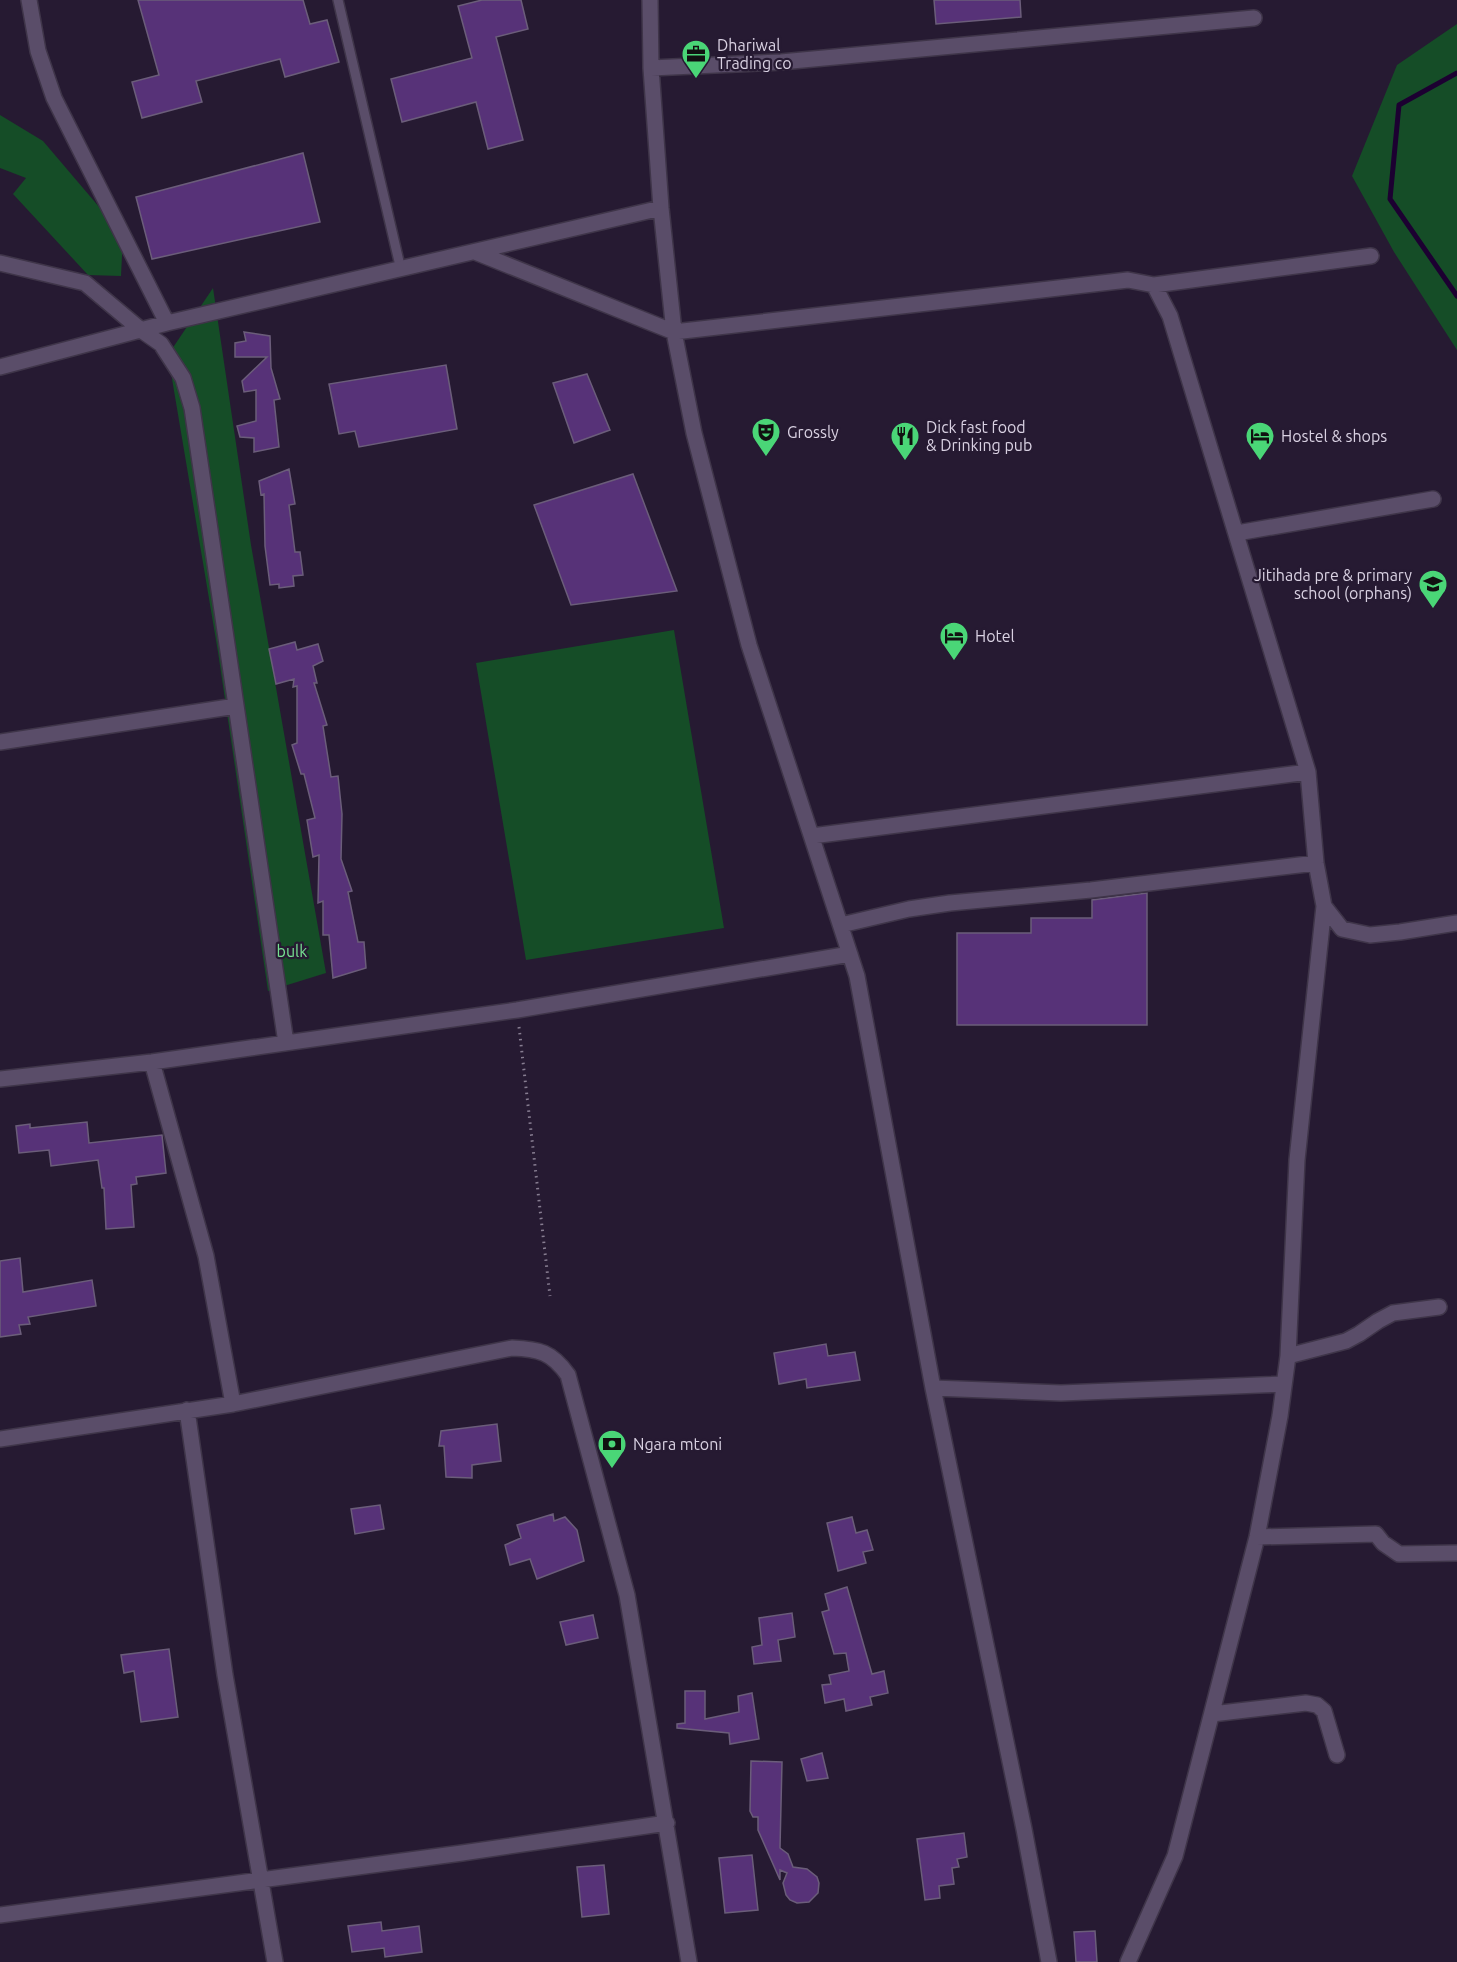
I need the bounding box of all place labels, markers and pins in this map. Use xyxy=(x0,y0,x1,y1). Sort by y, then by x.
place label: Dhariwal Trading co xyxy=(717,36,792,72)
office icon: Dhariwal Trading co xyxy=(680,38,712,80)
theatre icon: Grossly xyxy=(750,416,782,458)
place label: Dick fast food & Drinking pub xyxy=(926,418,1032,454)
restaurant icon: Dick fast food & Drinking pub xyxy=(889,420,921,462)
hotel icon: Hostel & shops xyxy=(1244,420,1276,462)
place label: Grossly xyxy=(787,423,839,441)
place label: Hostel & shops xyxy=(1281,427,1387,445)
place label: Jitihada pre & primary school (orphans) xyxy=(1254,566,1412,603)
school or university icon: Jitihada pre & primary school (orphans) xyxy=(1417,568,1449,610)
hotel icon: Hotel xyxy=(938,620,970,662)
place label: Hotel xyxy=(975,627,1015,645)
bank icon: Ngara mtoni xyxy=(596,1428,628,1470)
place label: Ngara mtoni xyxy=(633,1435,722,1453)

